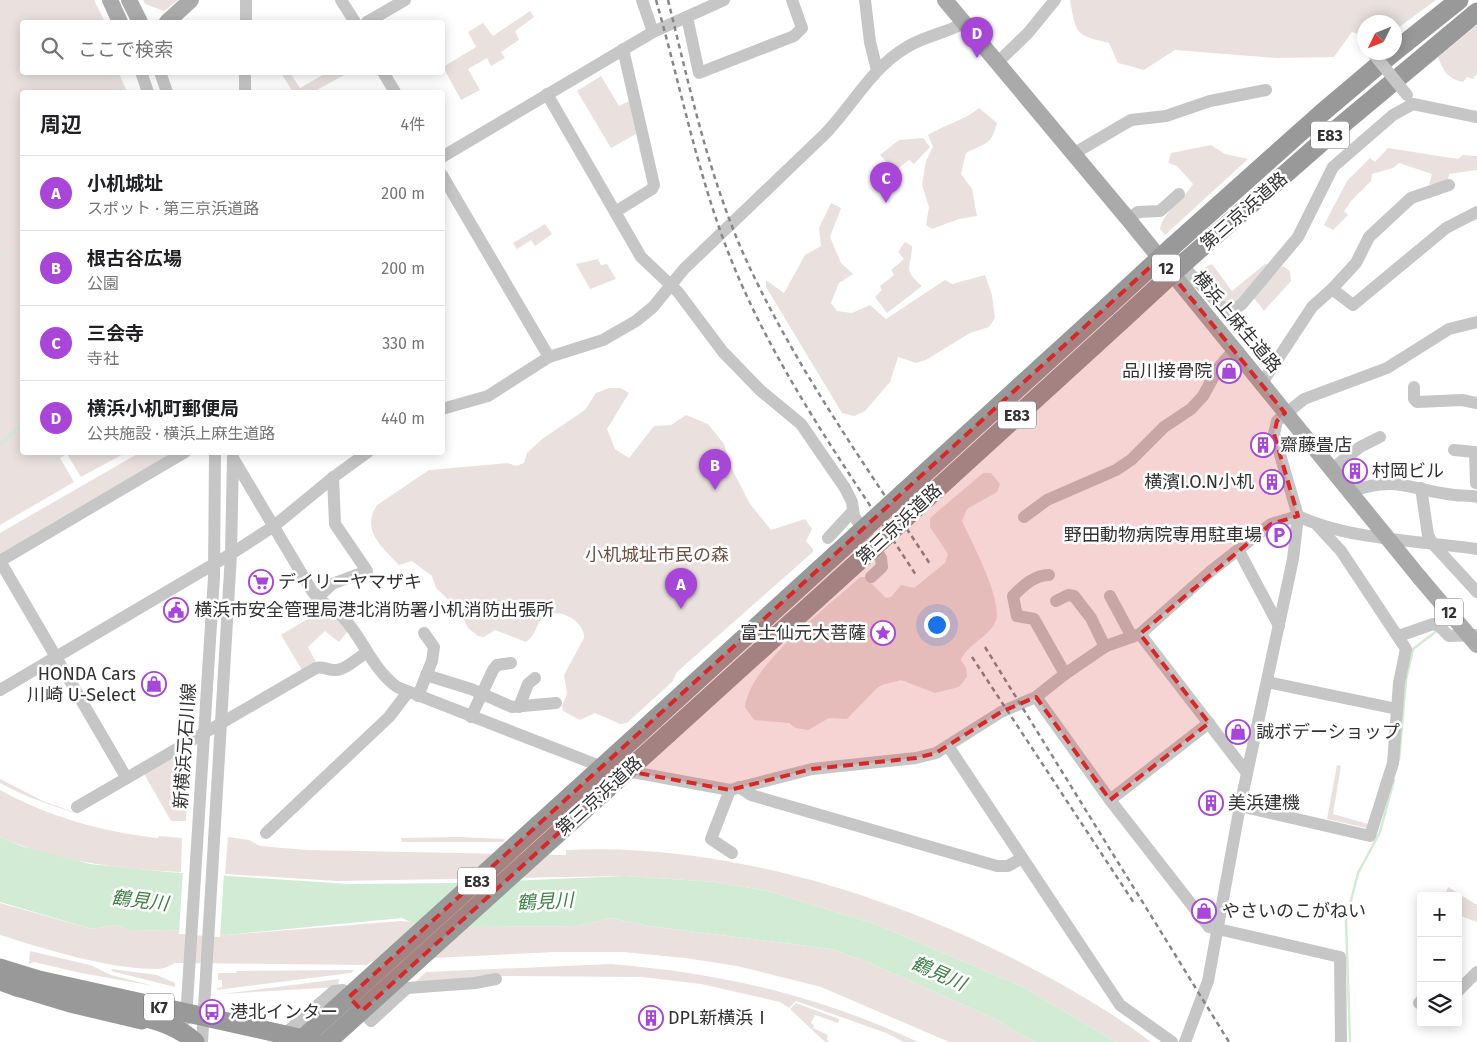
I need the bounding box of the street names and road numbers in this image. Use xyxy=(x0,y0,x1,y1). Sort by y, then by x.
road number: E83 xyxy=(1311,122,1349,148)
street label: 第三京浜道路 xyxy=(1196,167,1292,255)
road number: 12 xyxy=(1152,254,1180,282)
street label: 横浜上麻生道路 xyxy=(1188,267,1286,377)
road number: E83 xyxy=(998,402,1036,428)
street label: 第三京浜道路 xyxy=(852,479,946,569)
road number: 12 xyxy=(1435,598,1463,626)
street label: 新横浜元石川線 xyxy=(170,682,200,810)
street label: 第三京浜道路 xyxy=(552,752,646,840)
road number: E83 xyxy=(458,868,496,894)
road number: K7 xyxy=(144,994,174,1020)

